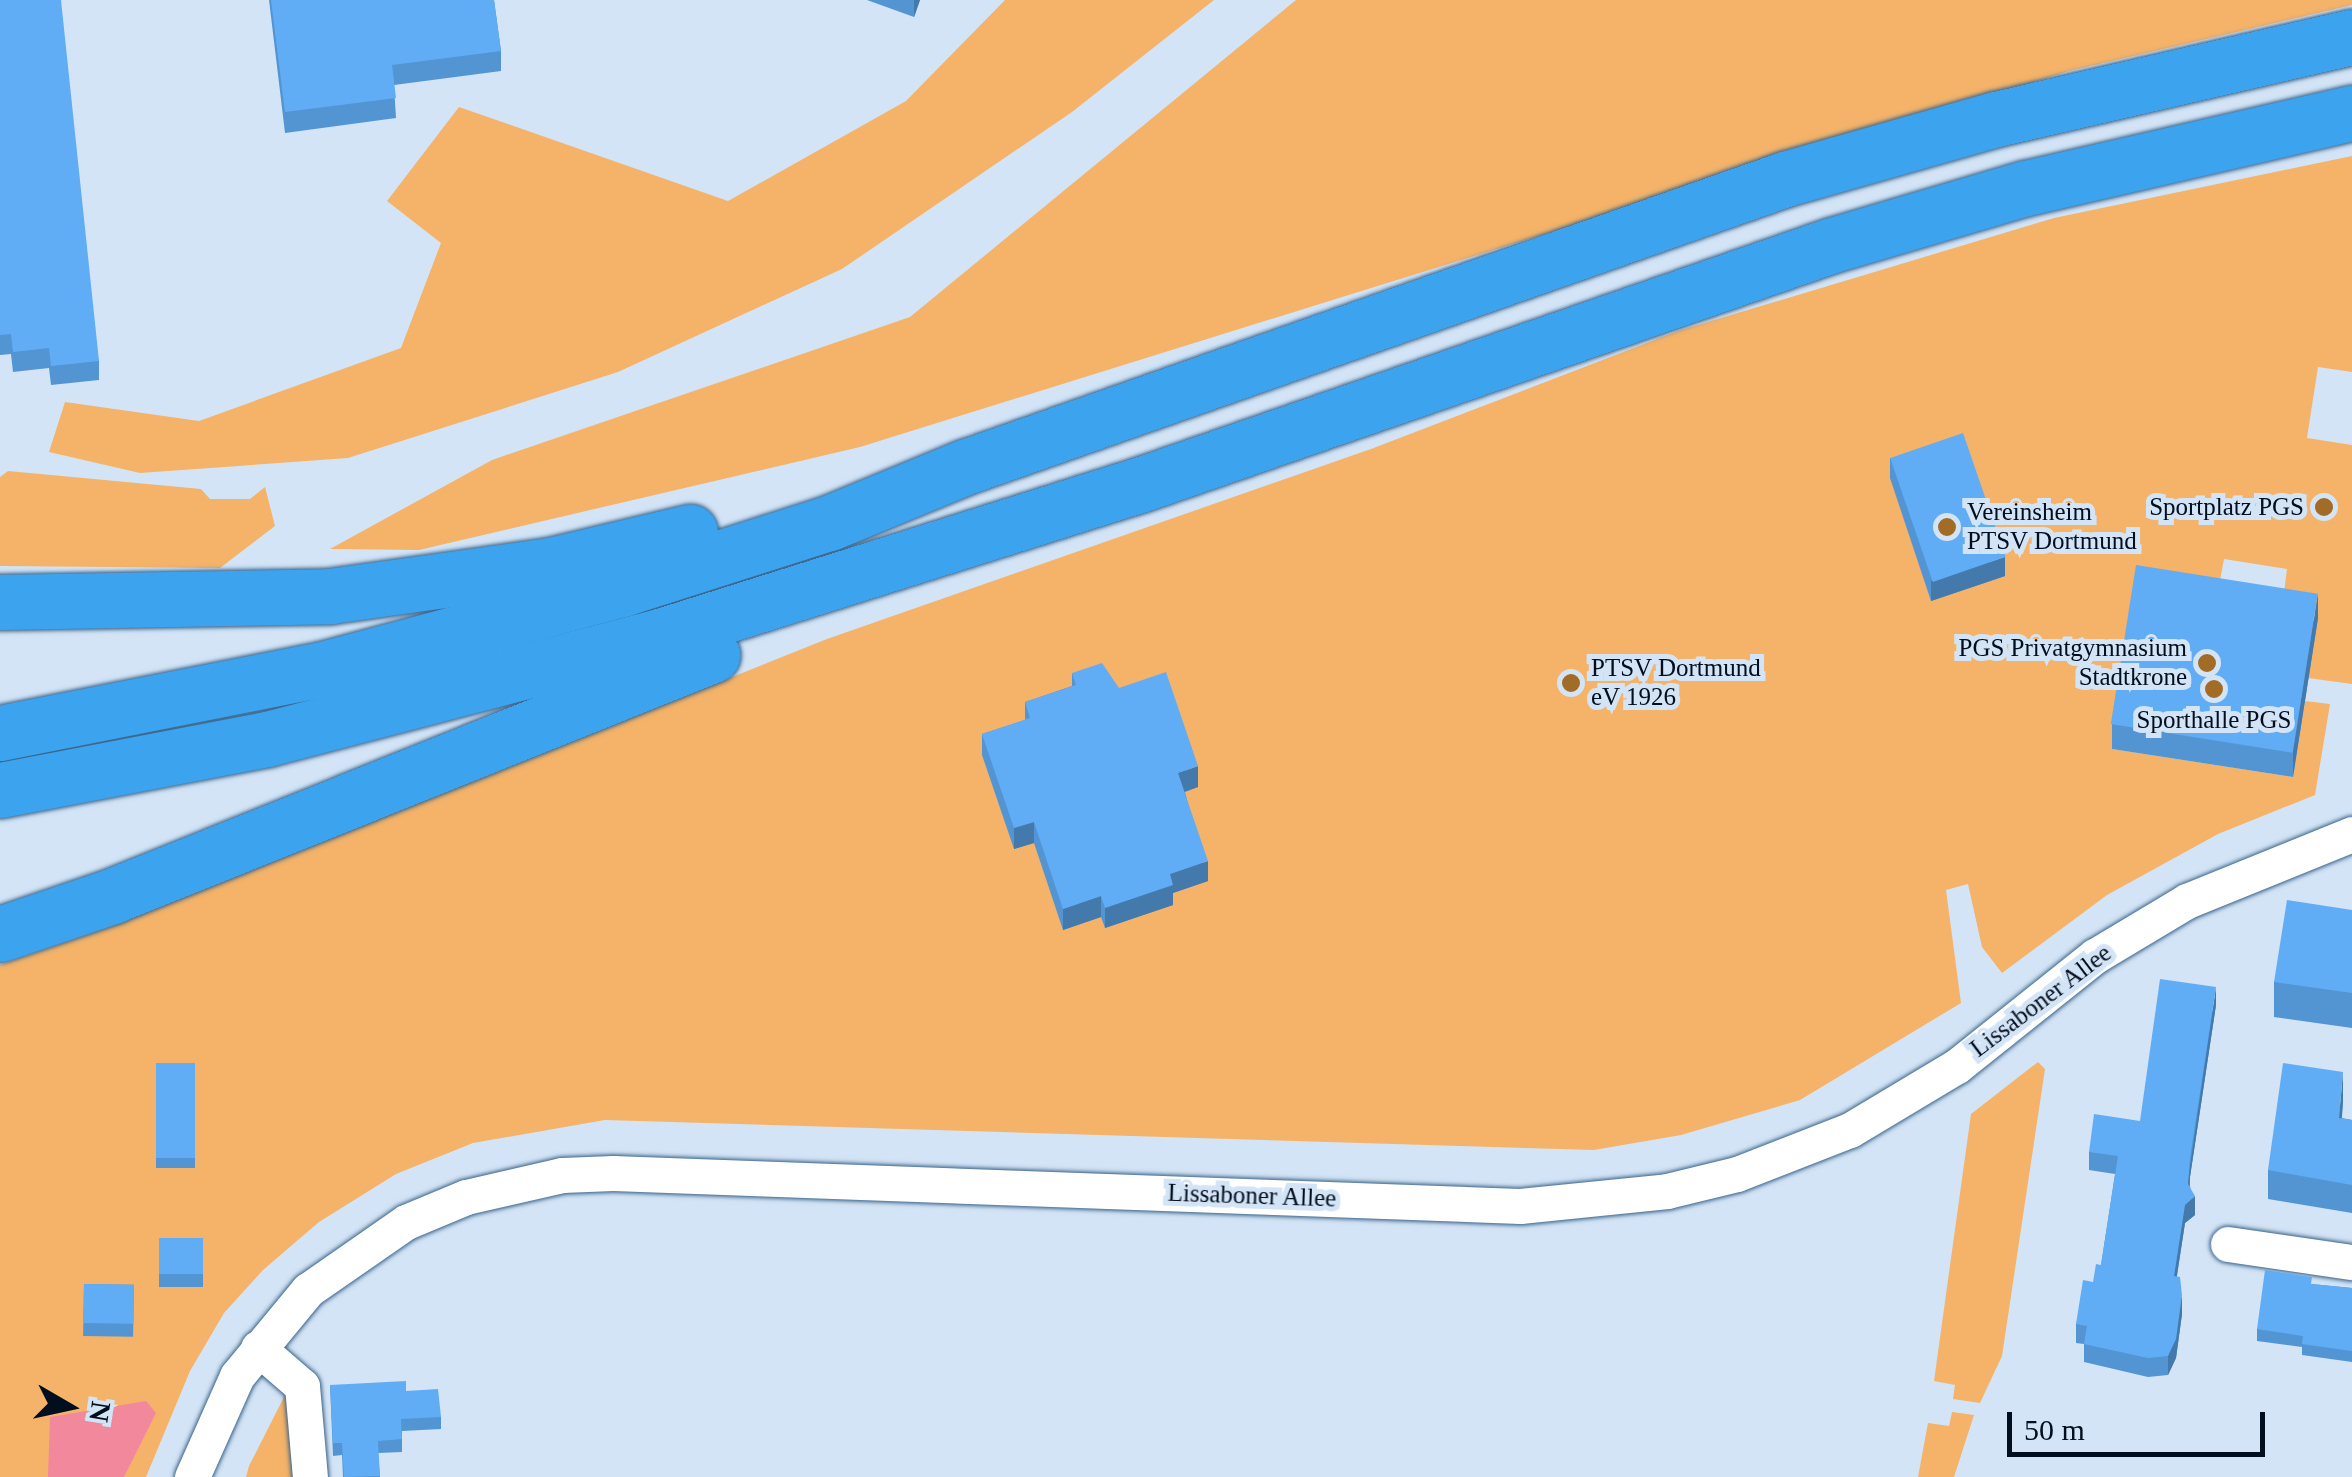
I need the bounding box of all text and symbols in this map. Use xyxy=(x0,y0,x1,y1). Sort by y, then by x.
place label: Sportplatz PGS xyxy=(2149,492,2304,522)
marker: Sportplatz PGS xyxy=(2313,496,2335,518)
place label: Vereinsheim PTSV Dortmund xyxy=(1967,498,2137,557)
marker: Vereinsheim PTSV Dortmund xyxy=(1936,516,1958,538)
place label: PGS Privatgymnasium Stadtkrone xyxy=(1959,634,2187,693)
marker: PGS Privatgymnasium Stadtkrone xyxy=(2196,652,2218,674)
place label: PTSV Dortmund eV 1926 xyxy=(1591,654,1761,713)
marker: PTSV Dortmund eV 1926 xyxy=(1560,672,1582,694)
marker: Sporthalle PGS xyxy=(2203,678,2225,700)
place label: Sporthalle PGS xyxy=(2137,705,2291,735)
street label: Lissaboner Allee xyxy=(1964,938,2118,1064)
street label: Lissaboner Allee xyxy=(1166,1178,1338,1214)
north arrow xyxy=(20,1357,120,1457)
scale bar xyxy=(2012,1392,2270,1454)
text: N xyxy=(83,1399,117,1424)
text: 50 m xyxy=(2024,1413,2085,1446)

